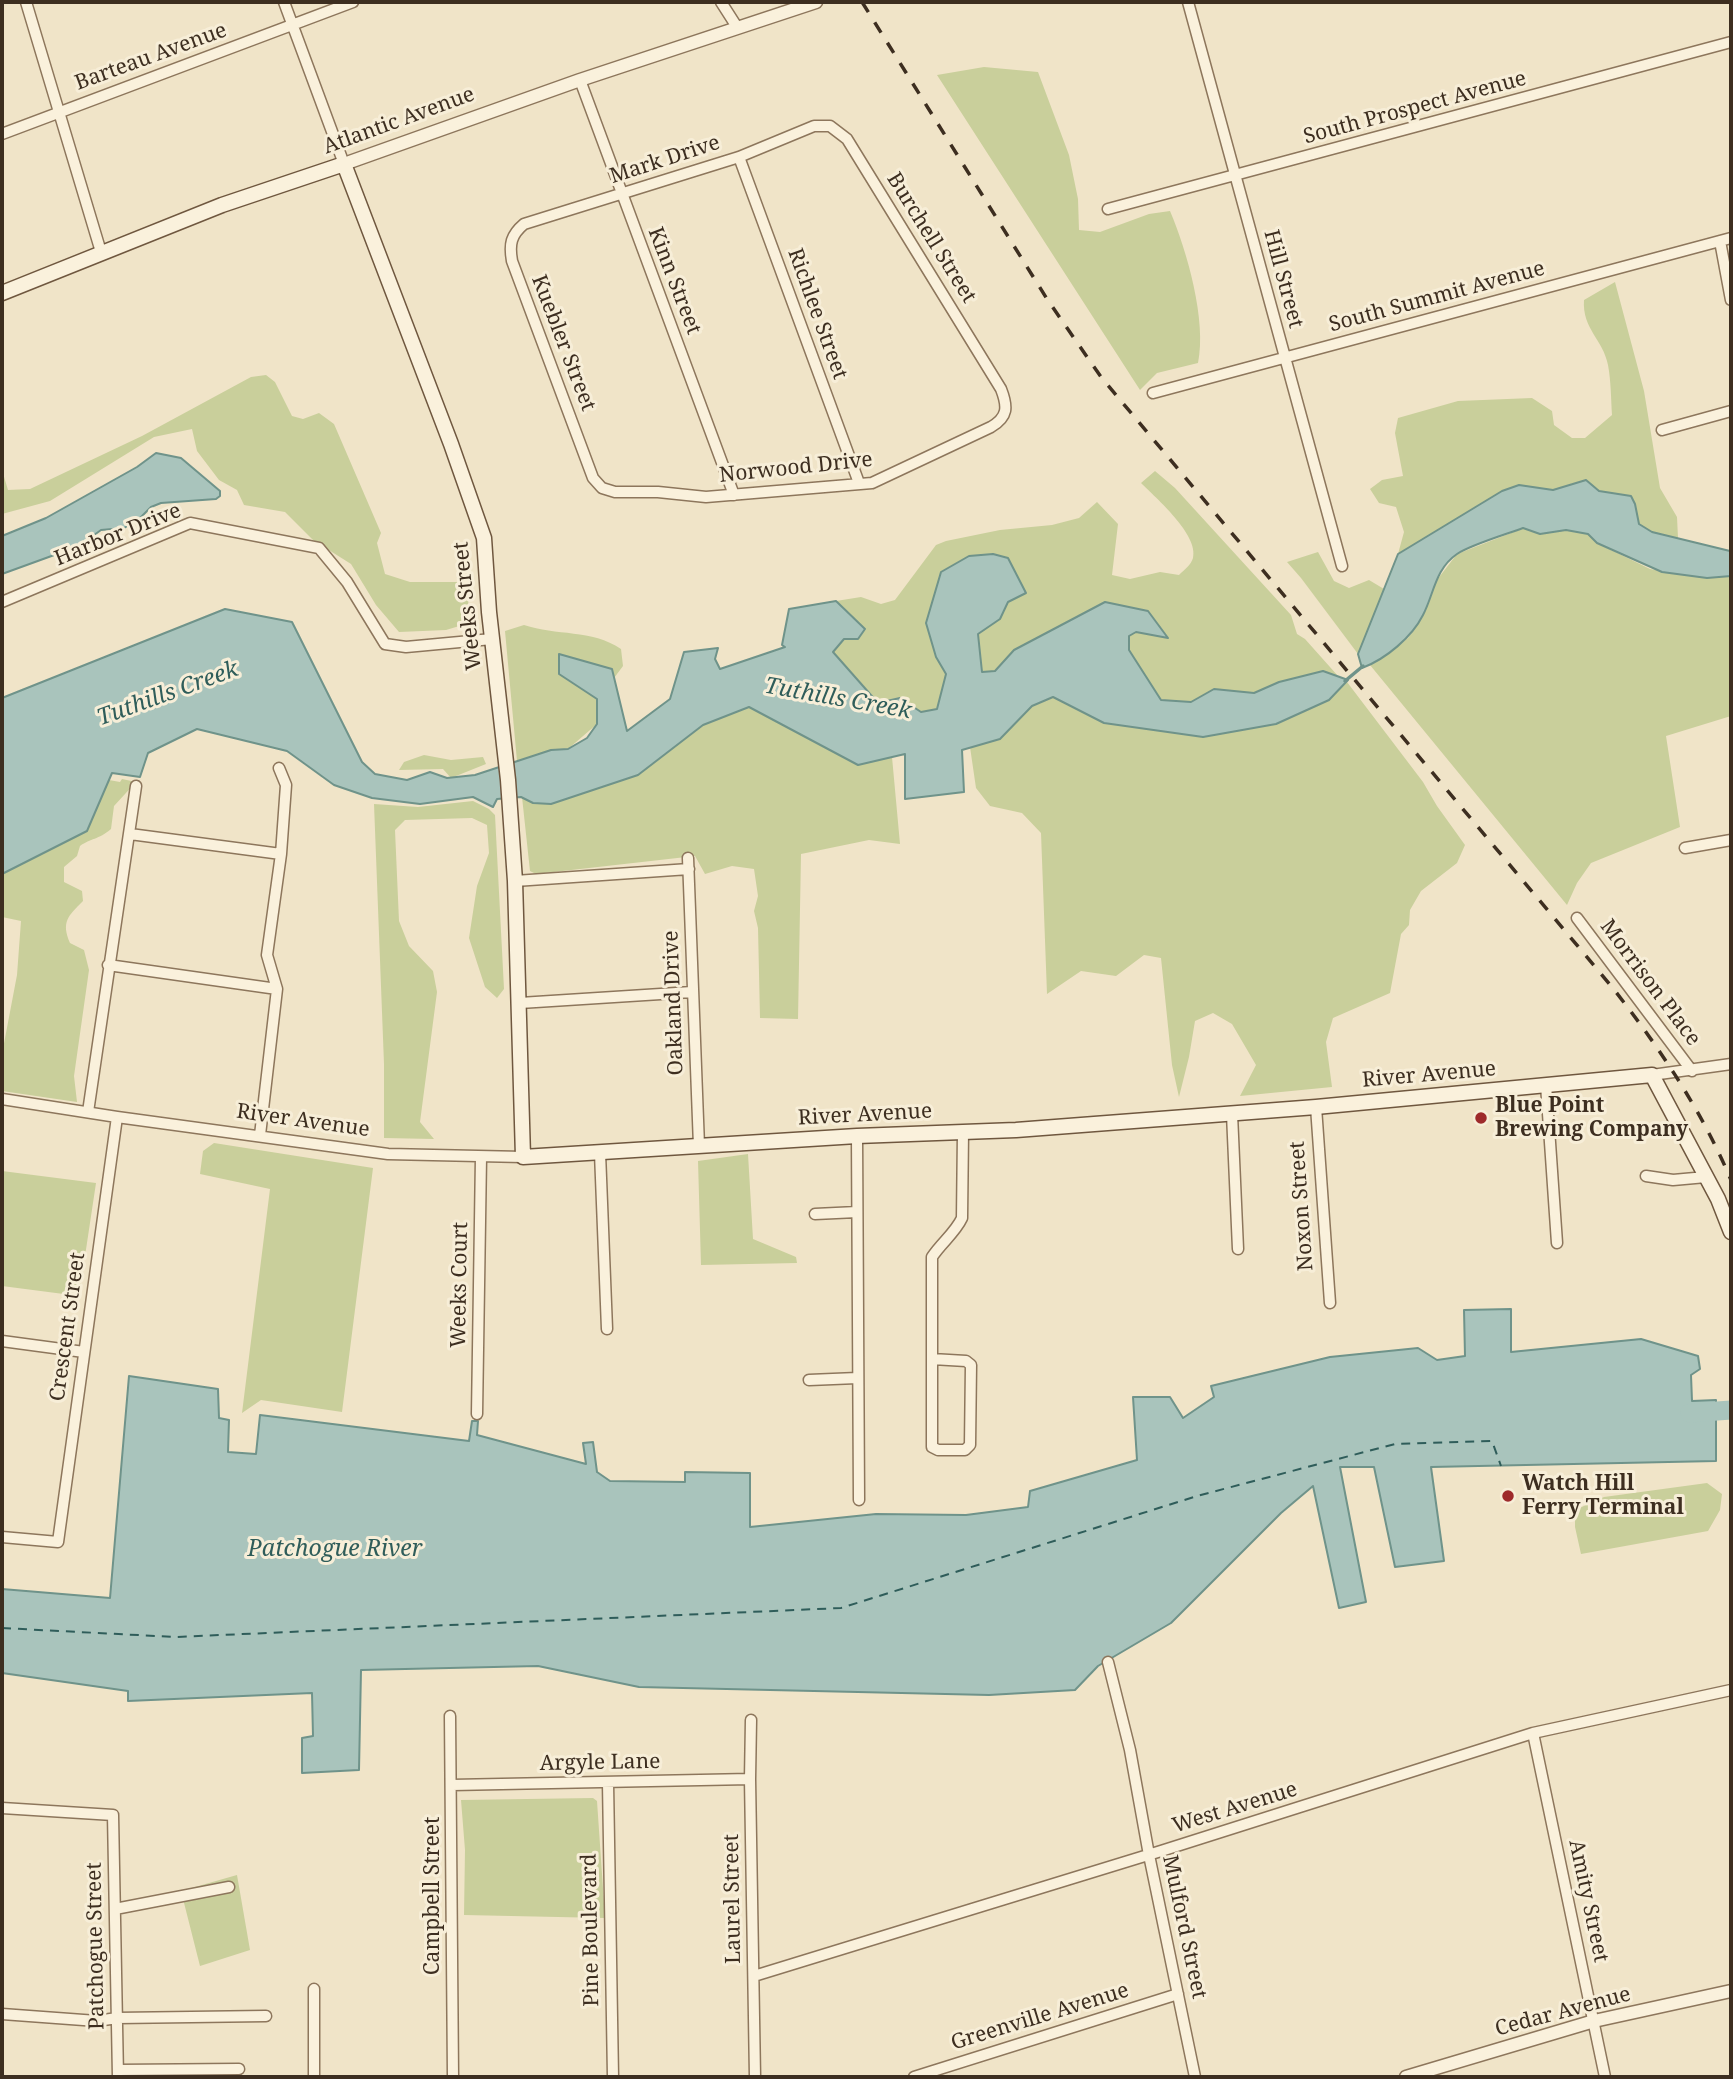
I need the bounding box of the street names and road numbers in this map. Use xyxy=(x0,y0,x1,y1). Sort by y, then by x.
street label: Barteau Avenue xyxy=(72,18,230,96)
street label: South Prospect Avenue xyxy=(1301,66,1529,150)
street label: Atlantic Avenue xyxy=(320,82,478,160)
street label: Mark Drive xyxy=(607,130,723,190)
street label: Burchell Street xyxy=(881,168,981,308)
street label: Kinn Street xyxy=(642,224,706,338)
street label: Hill Street xyxy=(1258,227,1308,331)
street label: Richlee Street xyxy=(782,245,852,383)
street label: South Summit Avenue xyxy=(1326,256,1548,338)
street label: Kuebler Street xyxy=(526,272,600,414)
street label: Norwood Drive xyxy=(718,447,874,489)
street label: Harbor Drive xyxy=(51,498,185,572)
street label: Weeks Street xyxy=(449,541,487,671)
street label: Morrison Place xyxy=(1594,915,1706,1051)
street label: Oakland Drive xyxy=(659,930,689,1076)
street label: River Avenue xyxy=(1361,1057,1497,1093)
street label: River Avenue xyxy=(235,1099,371,1143)
street label: River Avenue xyxy=(797,1099,933,1131)
street label: Noxon Street xyxy=(1285,1140,1319,1272)
street label: Weeks Court xyxy=(446,1222,474,1348)
street label: Crescent Street xyxy=(45,1251,91,1403)
street label: Argyle Lane xyxy=(539,1749,661,1777)
street label: West Avenue xyxy=(1169,1777,1301,1839)
street label: Campbell Street xyxy=(420,1817,446,1975)
street label: Laurel Street xyxy=(719,1834,747,1964)
street label: Amity Street xyxy=(1563,1837,1613,1965)
street label: Pine Boulevard xyxy=(577,1853,605,2007)
street label: Mulford Street xyxy=(1156,1853,1212,2001)
street label: Patchogue Street xyxy=(82,1862,110,2030)
street label: Greenville Avenue xyxy=(948,1978,1132,2056)
street label: Cedar Avenue xyxy=(1492,1982,1634,2042)

